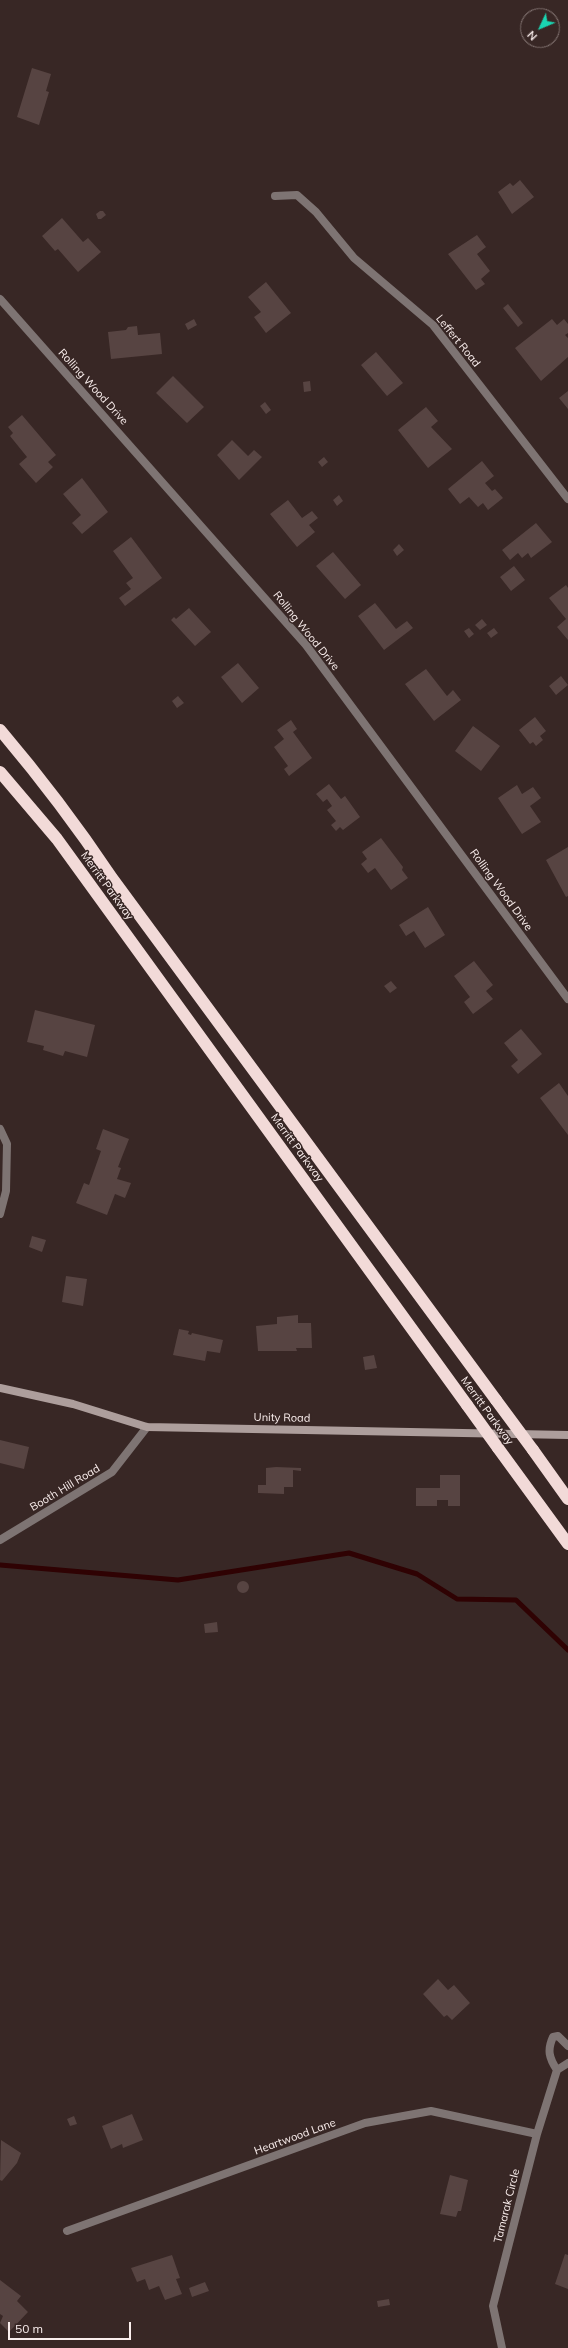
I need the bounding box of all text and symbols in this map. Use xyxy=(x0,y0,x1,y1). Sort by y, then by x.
north arrow xyxy=(520,8,560,48)
text: N xyxy=(524,28,540,43)
street label: Leffert Road xyxy=(433,312,483,370)
street label: Rolling Wood Drive xyxy=(55,346,131,428)
street label: Rolling Wood Drive xyxy=(270,589,342,673)
street label: Rolling Wood Drive xyxy=(467,847,535,933)
street label: Merritt Parkway xyxy=(78,849,136,923)
street label: Merritt Parkway xyxy=(268,1111,326,1185)
street label: Merritt Parkway xyxy=(458,1374,516,1448)
street label: Unity Road xyxy=(254,1411,310,1425)
street label: Booth Hill Road xyxy=(28,1462,102,1514)
street label: Heartwood Lane xyxy=(252,2116,338,2158)
street label: Tamarak Circle xyxy=(491,2168,523,2244)
scale bar xyxy=(10,2314,133,2340)
text: 50 m xyxy=(15,2321,43,2336)

